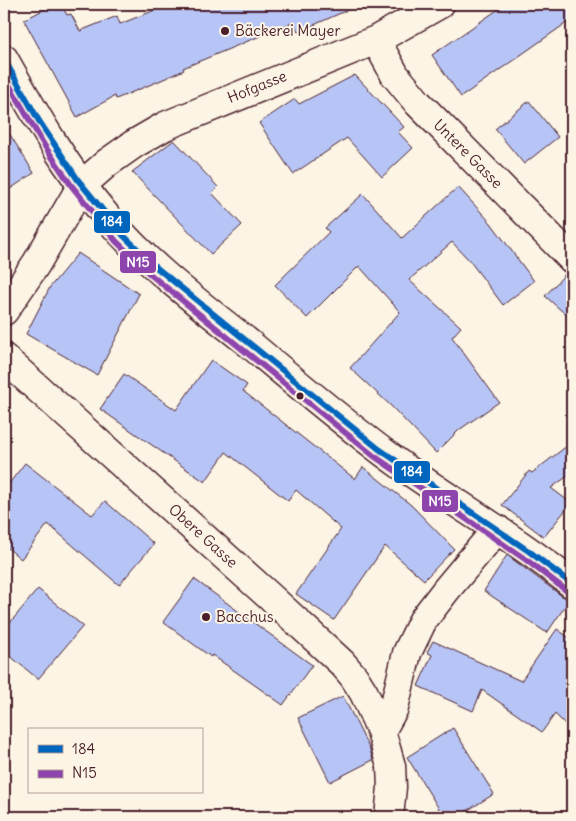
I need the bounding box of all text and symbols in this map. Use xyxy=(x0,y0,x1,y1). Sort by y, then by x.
place label: Bäckerei Mayer xyxy=(235,21,341,40)
marker: Bäckerei Mayer xyxy=(219,25,231,37)
street label: Hofgasse xyxy=(224,66,289,107)
street label: Untere Gasse xyxy=(430,115,507,192)
line badge: 184 xyxy=(93,210,131,234)
text: 184 xyxy=(101,212,123,230)
line badge: N15 xyxy=(119,250,157,274)
text: N15 xyxy=(126,253,150,271)
unlabelled marker xyxy=(295,391,305,401)
line badge: 184 xyxy=(393,460,431,484)
text: 184 xyxy=(401,462,423,480)
line badge: N15 xyxy=(421,489,459,513)
text: N15 xyxy=(428,492,452,510)
street label: Obere Gasse xyxy=(165,500,242,572)
place label: Bacchus xyxy=(216,607,274,626)
marker: Bacchus xyxy=(200,611,212,623)
legend xyxy=(28,728,202,794)
text: 184 xyxy=(72,739,96,758)
text: N15 xyxy=(72,763,97,782)

